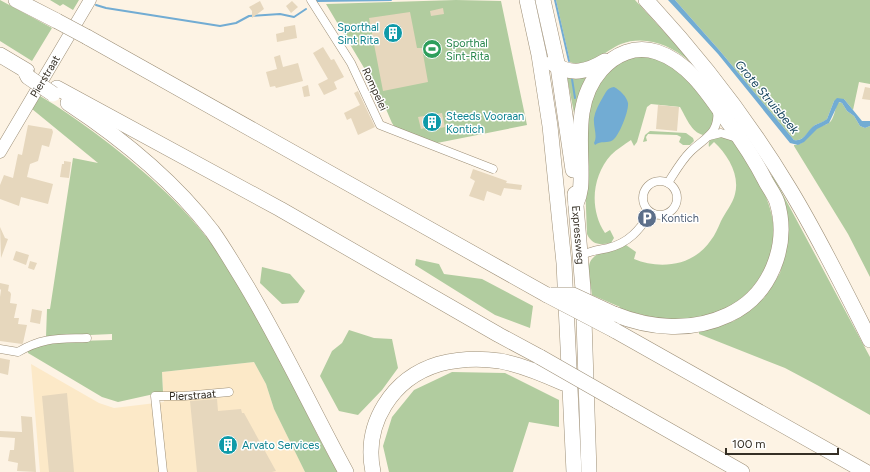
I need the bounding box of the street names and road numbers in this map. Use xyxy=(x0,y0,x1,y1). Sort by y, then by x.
street label: Pierstraat xyxy=(28,53,63,100)
street label: Rompelei xyxy=(359,66,390,113)
street label: Expressweg xyxy=(569,205,587,265)
street label: Pierstraat xyxy=(169,387,217,403)

